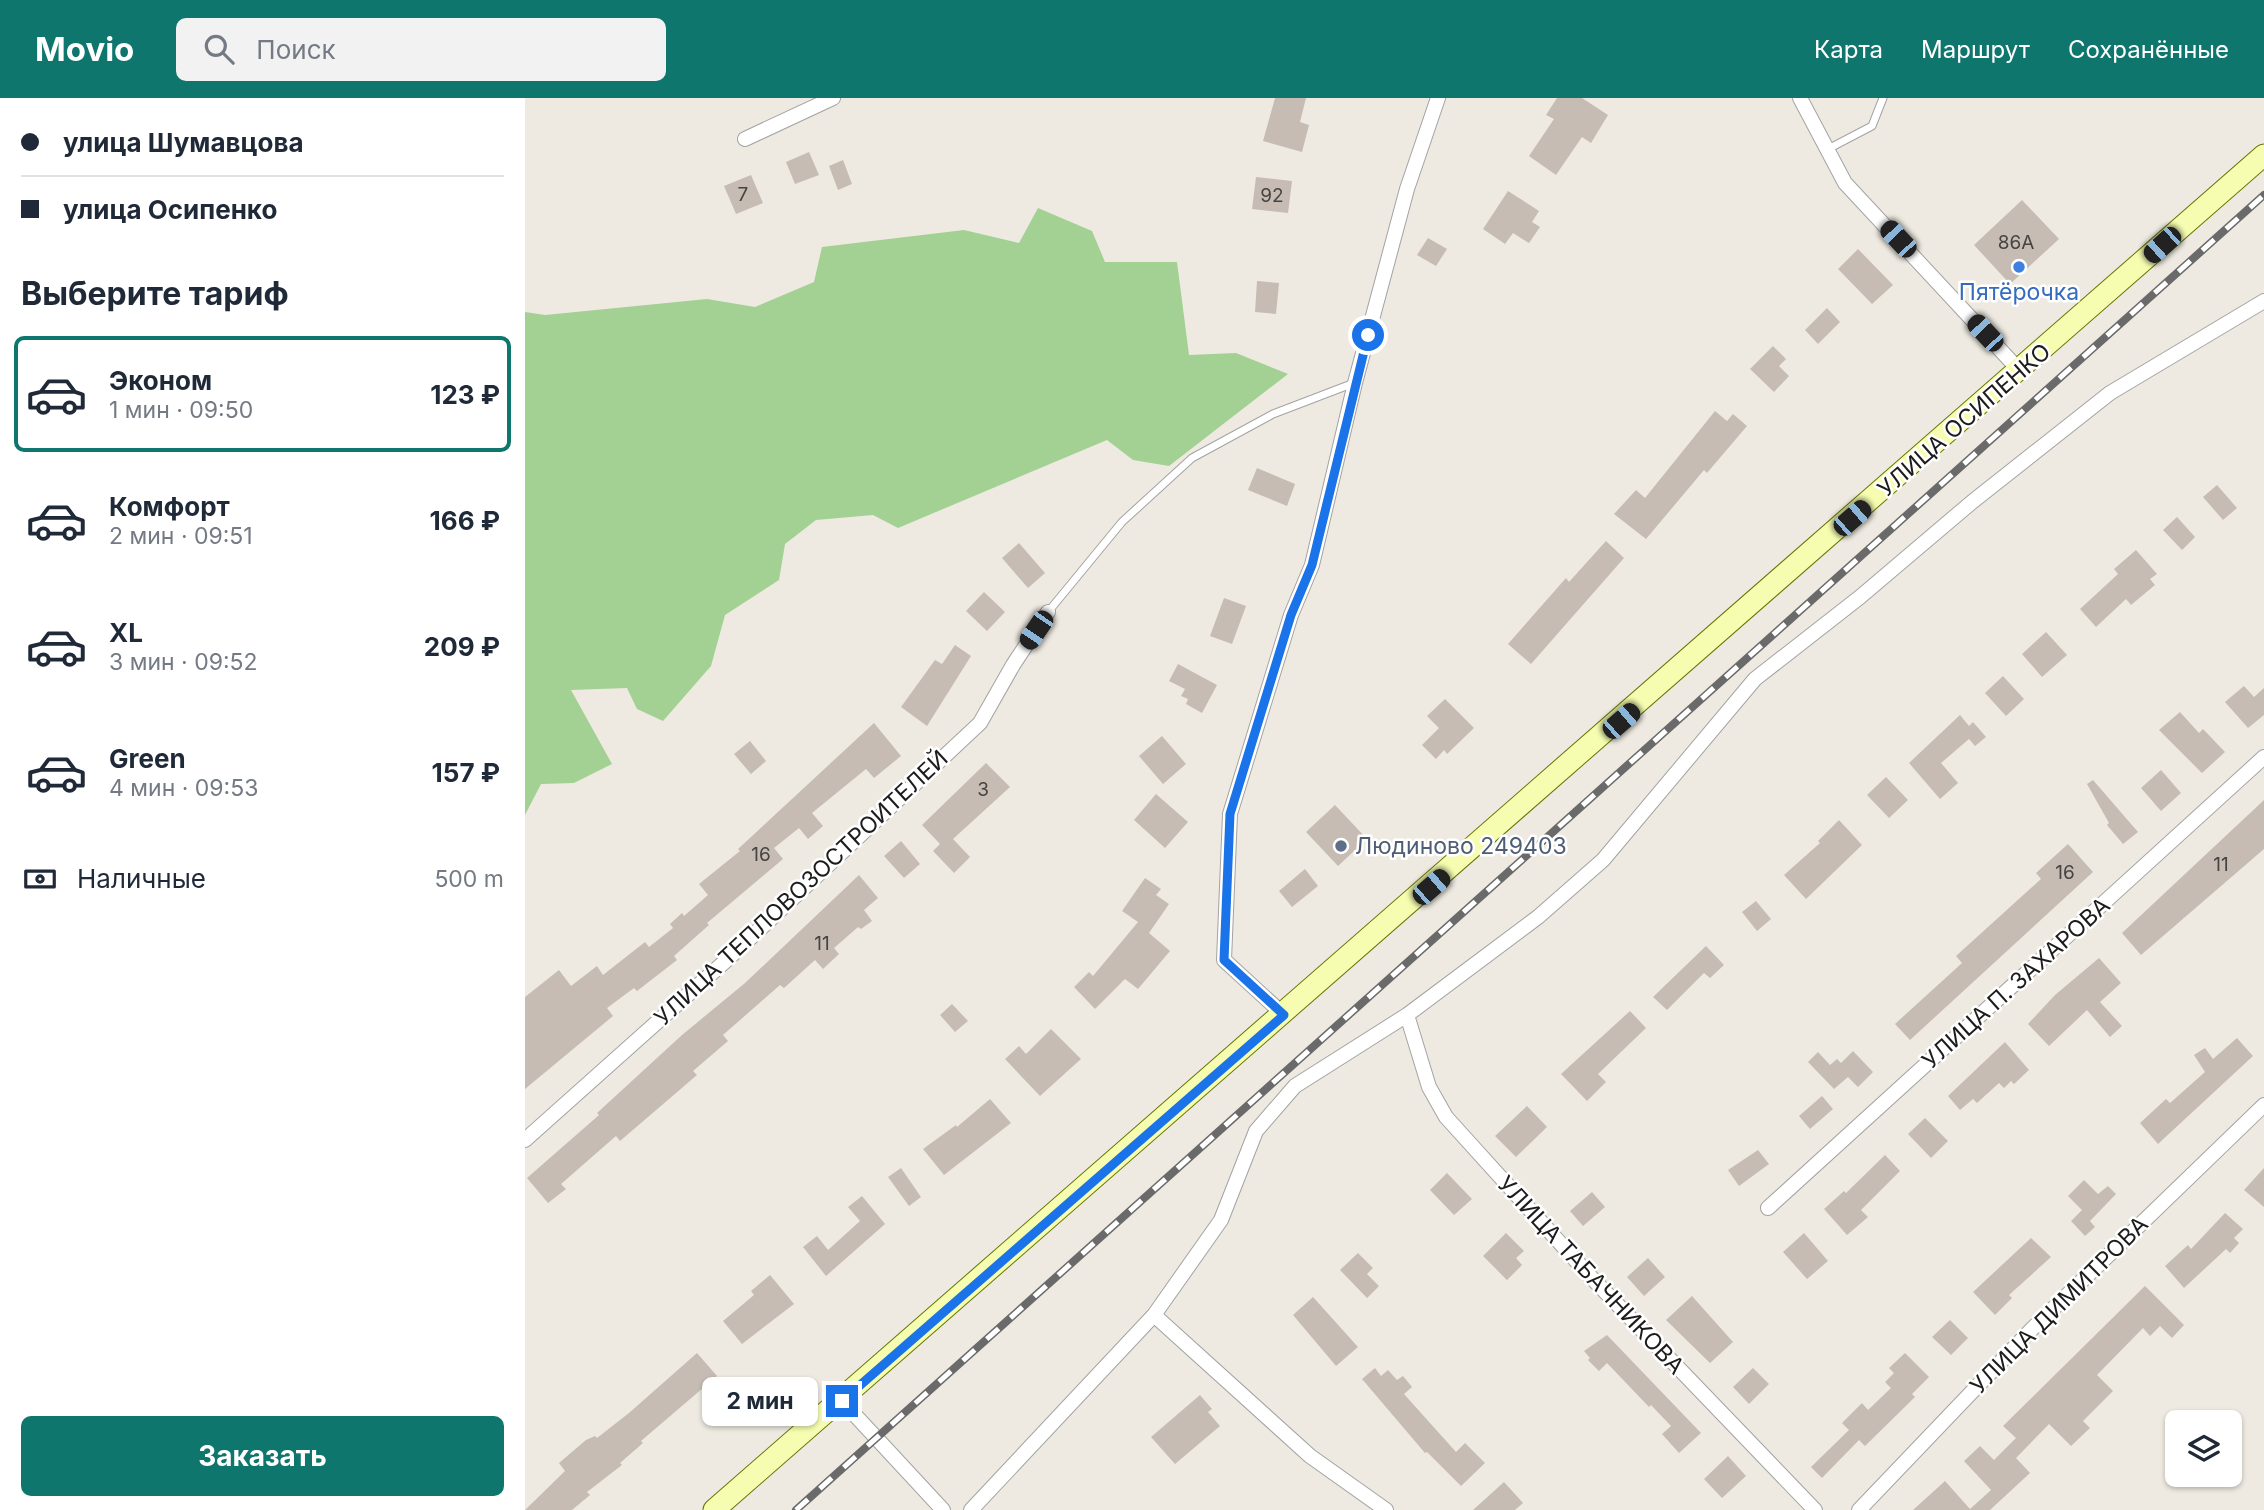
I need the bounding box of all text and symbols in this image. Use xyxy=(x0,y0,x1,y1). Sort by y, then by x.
search box xyxy=(176,18,666,81)
text: Movio xyxy=(35,29,134,69)
icon: search xyxy=(200,30,238,68)
text: Поиск xyxy=(256,34,336,65)
text: Карта xyxy=(1814,35,1883,64)
text: Маршрут xyxy=(1921,35,2030,64)
text: Сохранённые xyxy=(2068,35,2229,64)
text: улица Шумавцова xyxy=(63,127,304,158)
house number: 7 xyxy=(738,183,748,206)
house number: 92 xyxy=(1260,184,1284,207)
text: улица Осипенко xyxy=(63,194,277,225)
car xyxy=(1876,216,1921,262)
car xyxy=(2140,223,2185,267)
house number: 86А xyxy=(1998,231,2034,254)
marker: Пятёрочка xyxy=(2011,259,2027,275)
text: Выберите тариф xyxy=(21,274,289,313)
place label: Пятёрочка xyxy=(1959,278,2079,306)
car xyxy=(1963,310,2008,356)
route start xyxy=(1352,319,1384,351)
street label: УЛИЦА ОСИПЕНКО xyxy=(1872,337,2056,503)
icon: car xyxy=(25,363,88,426)
text: Эконом xyxy=(109,365,212,396)
text: 123 ₽ xyxy=(430,379,500,410)
text: 1 мин · 09:50 xyxy=(109,396,253,424)
icon: car xyxy=(25,489,88,552)
text: Комфорт xyxy=(109,491,230,522)
car xyxy=(1830,496,1875,540)
text: 166 ₽ xyxy=(430,505,500,536)
text: 2 мин · 09:51 xyxy=(109,522,253,550)
car xyxy=(1016,607,1057,653)
icon: car xyxy=(25,615,88,678)
text: XL xyxy=(109,617,143,648)
text: 209 ₽ xyxy=(424,631,500,662)
text: 3 мин · 09:52 xyxy=(109,648,258,676)
car xyxy=(1599,699,1644,743)
icon: car xyxy=(25,741,88,804)
text: Green xyxy=(109,743,186,774)
street label: УЛИЦА ТЕПЛОВОЗОСТРОИТЕЛЕЙ xyxy=(648,744,954,1032)
text: 157 ₽ xyxy=(432,757,500,788)
text: 4 мин · 09:53 xyxy=(109,774,258,802)
house number: 3 xyxy=(977,778,989,801)
place label: Людиново 249403 xyxy=(1355,832,1567,860)
marker: Людиново 249403 xyxy=(1333,838,1349,854)
house number: 16 xyxy=(751,843,771,866)
house number: 11 xyxy=(2213,853,2229,876)
icon: cash xyxy=(21,860,59,898)
house number: 16 xyxy=(2055,861,2075,884)
text: Наличные xyxy=(77,863,206,894)
text: 500 m xyxy=(434,865,504,893)
car xyxy=(1409,865,1454,909)
street label: УЛИЦА П. ЗАХАРОВА xyxy=(1916,891,2116,1075)
house number: 11 xyxy=(814,932,830,955)
street label: УЛИЦА ТАБАЧНИКОВА xyxy=(1492,1170,1690,1380)
street label: УЛИЦА ДИМИТРОВА xyxy=(1964,1210,2154,1400)
callout: 2 мин xyxy=(702,1376,817,1426)
route end xyxy=(826,1385,858,1417)
text: 2 мин xyxy=(726,1387,794,1415)
map controls xyxy=(2165,1410,2242,1487)
button: layers xyxy=(2165,1410,2242,1487)
button: Заказать xyxy=(21,1416,504,1496)

